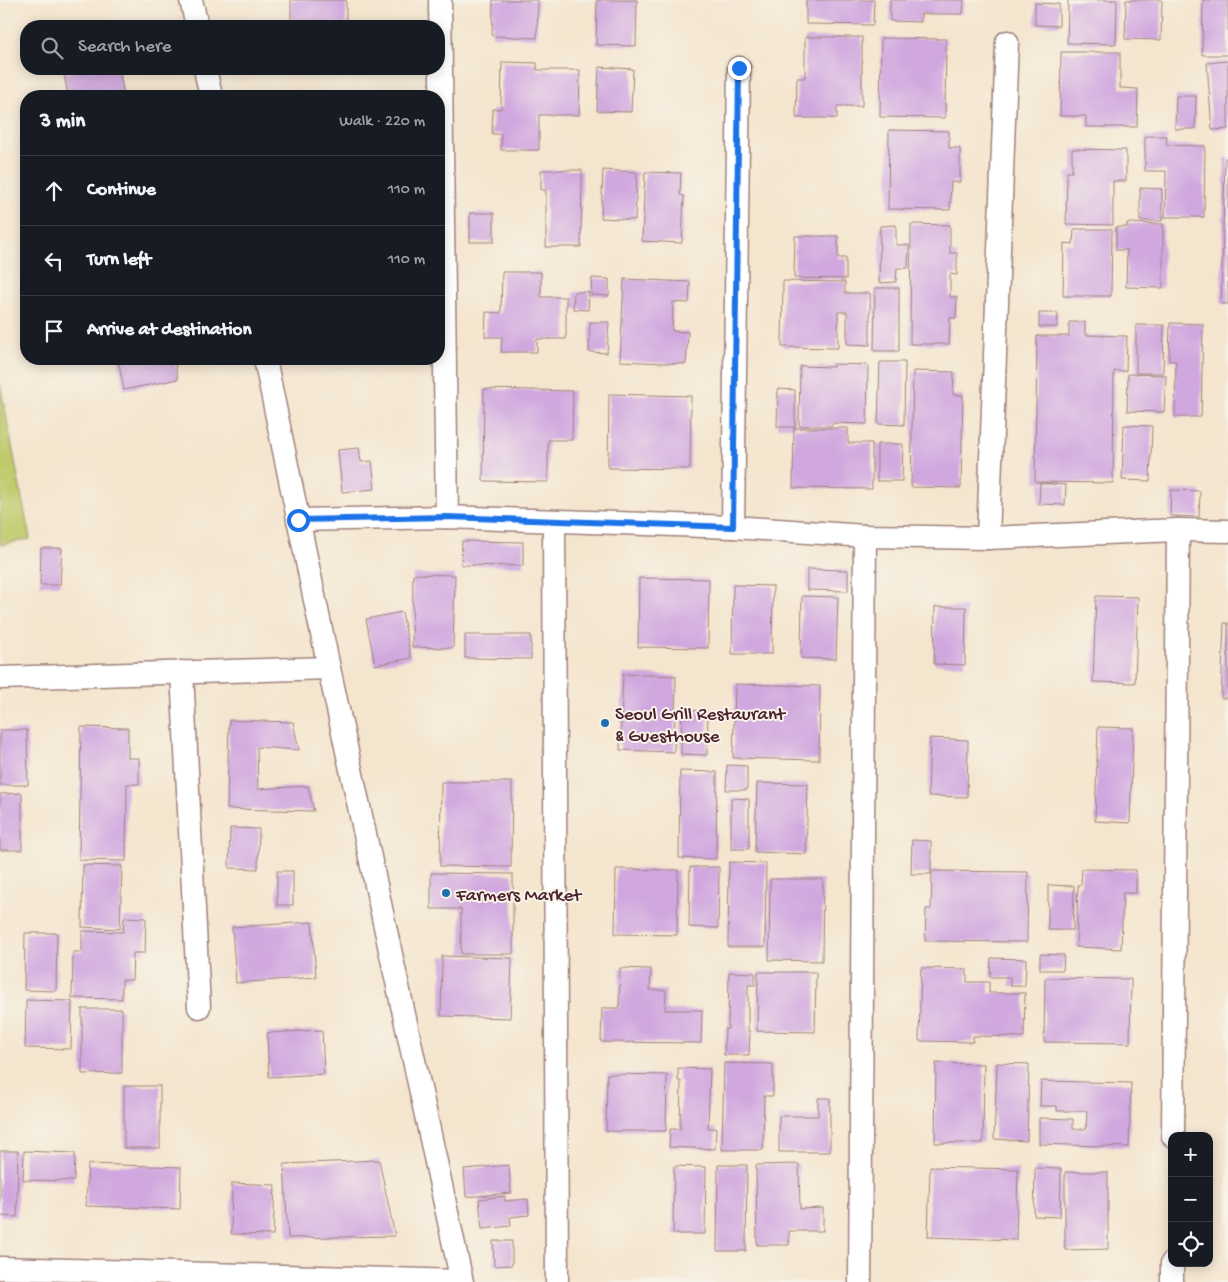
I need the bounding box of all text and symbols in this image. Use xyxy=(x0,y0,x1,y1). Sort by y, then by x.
search box xyxy=(20,20,445,75)
icon: search xyxy=(38,34,66,62)
text: Search here xyxy=(78,36,172,59)
route end xyxy=(728,57,751,80)
text: 3 min xyxy=(40,110,85,135)
text: Walk · 220 m xyxy=(339,113,425,132)
icon: ahead xyxy=(40,177,68,205)
text: Continue xyxy=(87,179,156,202)
text: 110 m xyxy=(388,181,425,200)
icon: left xyxy=(40,247,68,275)
text: Turn left xyxy=(87,249,151,272)
text: 110 m xyxy=(388,251,425,270)
icon: arrive xyxy=(40,317,68,345)
text: Arrive at destination xyxy=(87,319,251,342)
route start xyxy=(287,509,310,532)
place label: Seoul Grill Restaurant & Guesthouse xyxy=(615,704,787,749)
marker: Seoul Grill Restaurant & Guesthouse xyxy=(599,717,611,729)
place label: Farmers Market xyxy=(455,885,583,908)
marker: Farmers Market xyxy=(440,887,452,899)
map controls xyxy=(1168,1132,1213,1267)
button: + xyxy=(1168,1132,1213,1177)
button: − xyxy=(1168,1177,1213,1222)
button: locate xyxy=(1168,1222,1213,1267)

